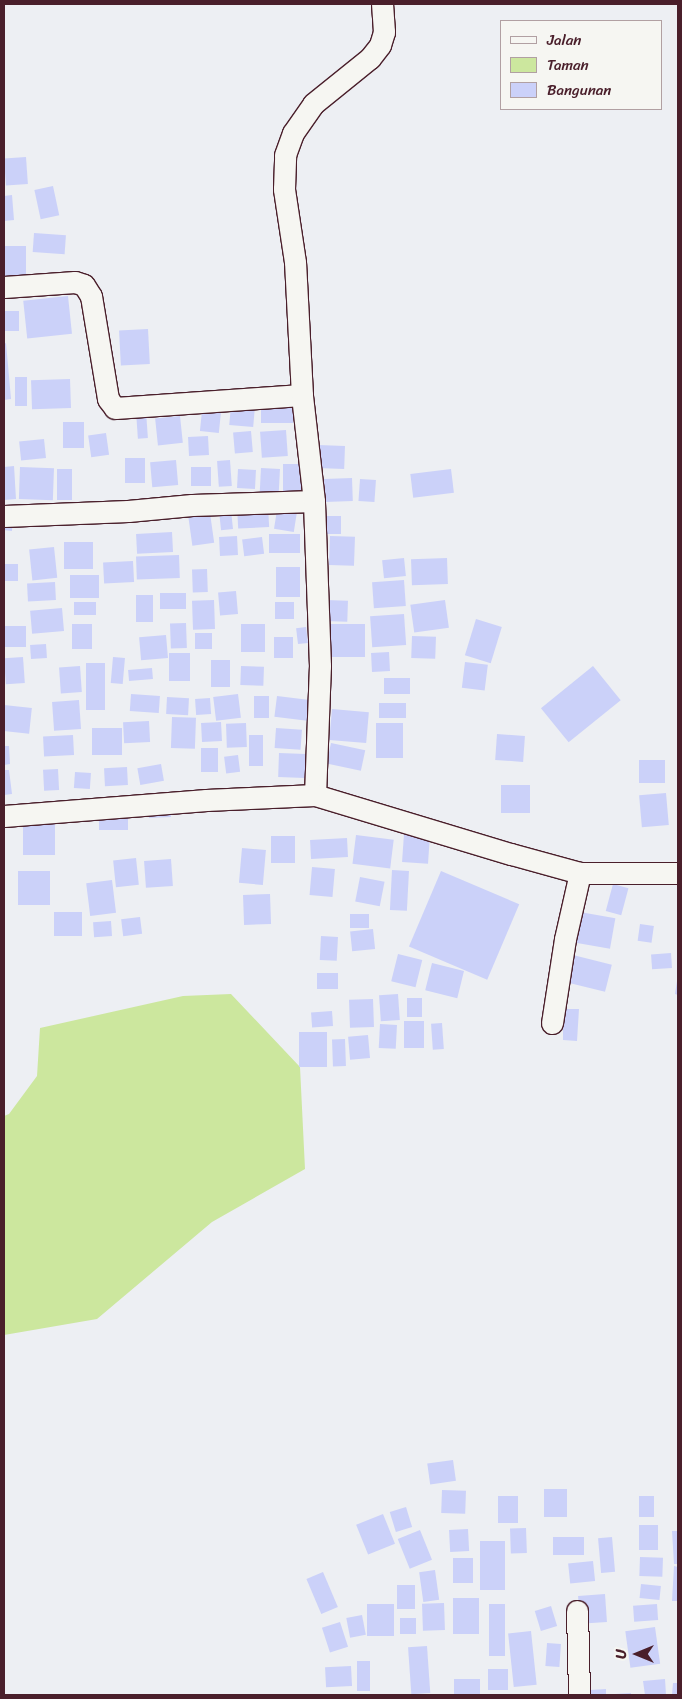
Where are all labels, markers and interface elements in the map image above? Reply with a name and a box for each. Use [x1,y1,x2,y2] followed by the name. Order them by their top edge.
[500,20,662,110] legend
[547,27,581,53] text: Jalan
[547,52,589,78] text: Taman
[547,77,611,103] text: Bangunan
[612,1629,662,1679] north arrow
[609,1649,634,1659] text: U

